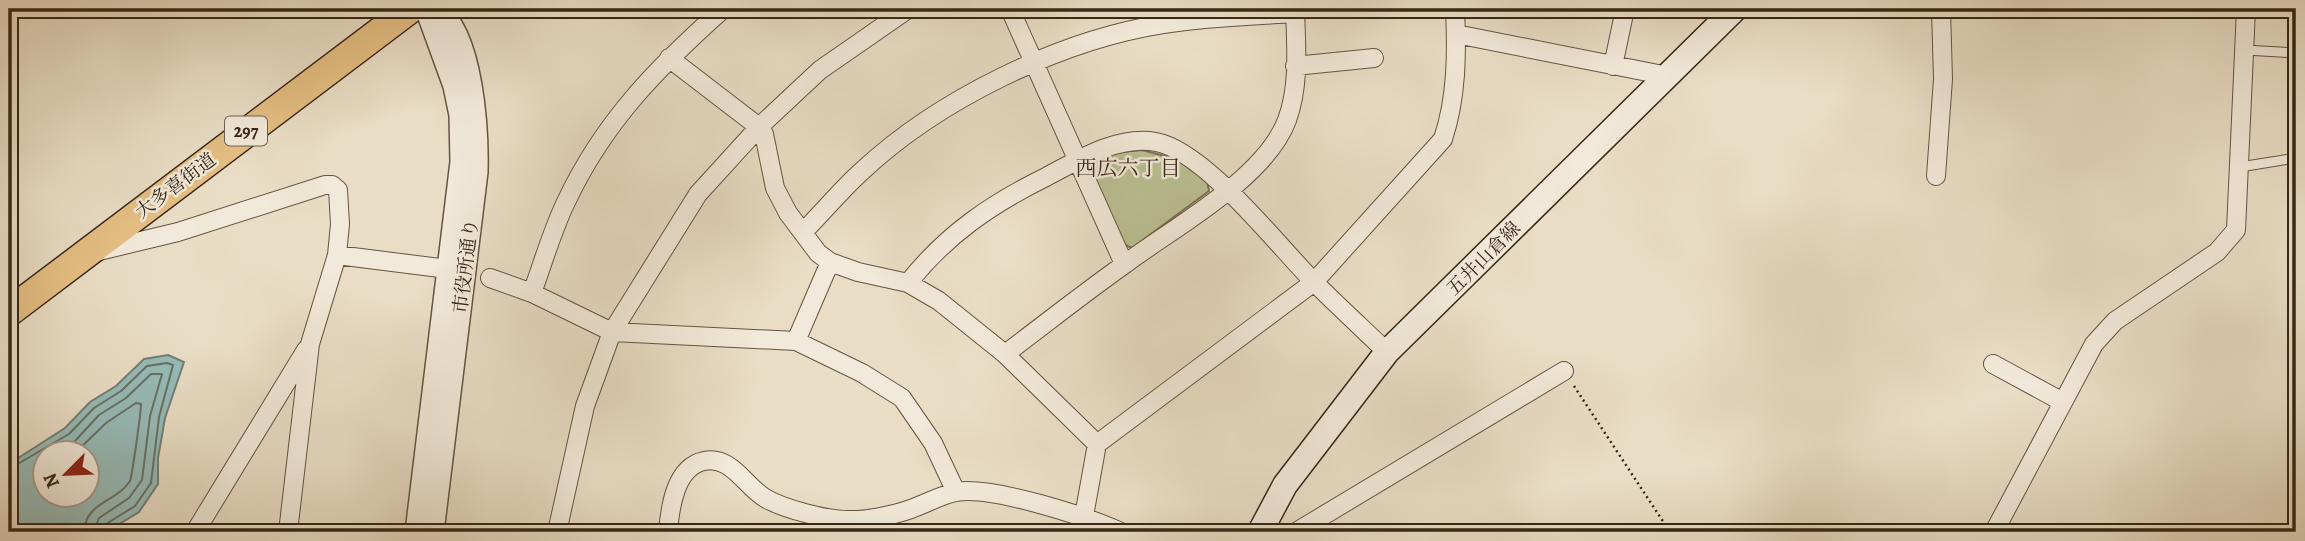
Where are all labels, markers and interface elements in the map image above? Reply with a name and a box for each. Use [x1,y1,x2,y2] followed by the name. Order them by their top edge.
[225,116,267,146] road number: 297
[130,147,221,225] street label: 大多喜街道
[1076,154,1181,182] district label: 西広六丁目
[1441,216,1526,301] street label: 五井山倉線
[447,217,485,315] street label: 市役所通り
[32,440,102,510] north arrow
[37,469,66,492] text: N

